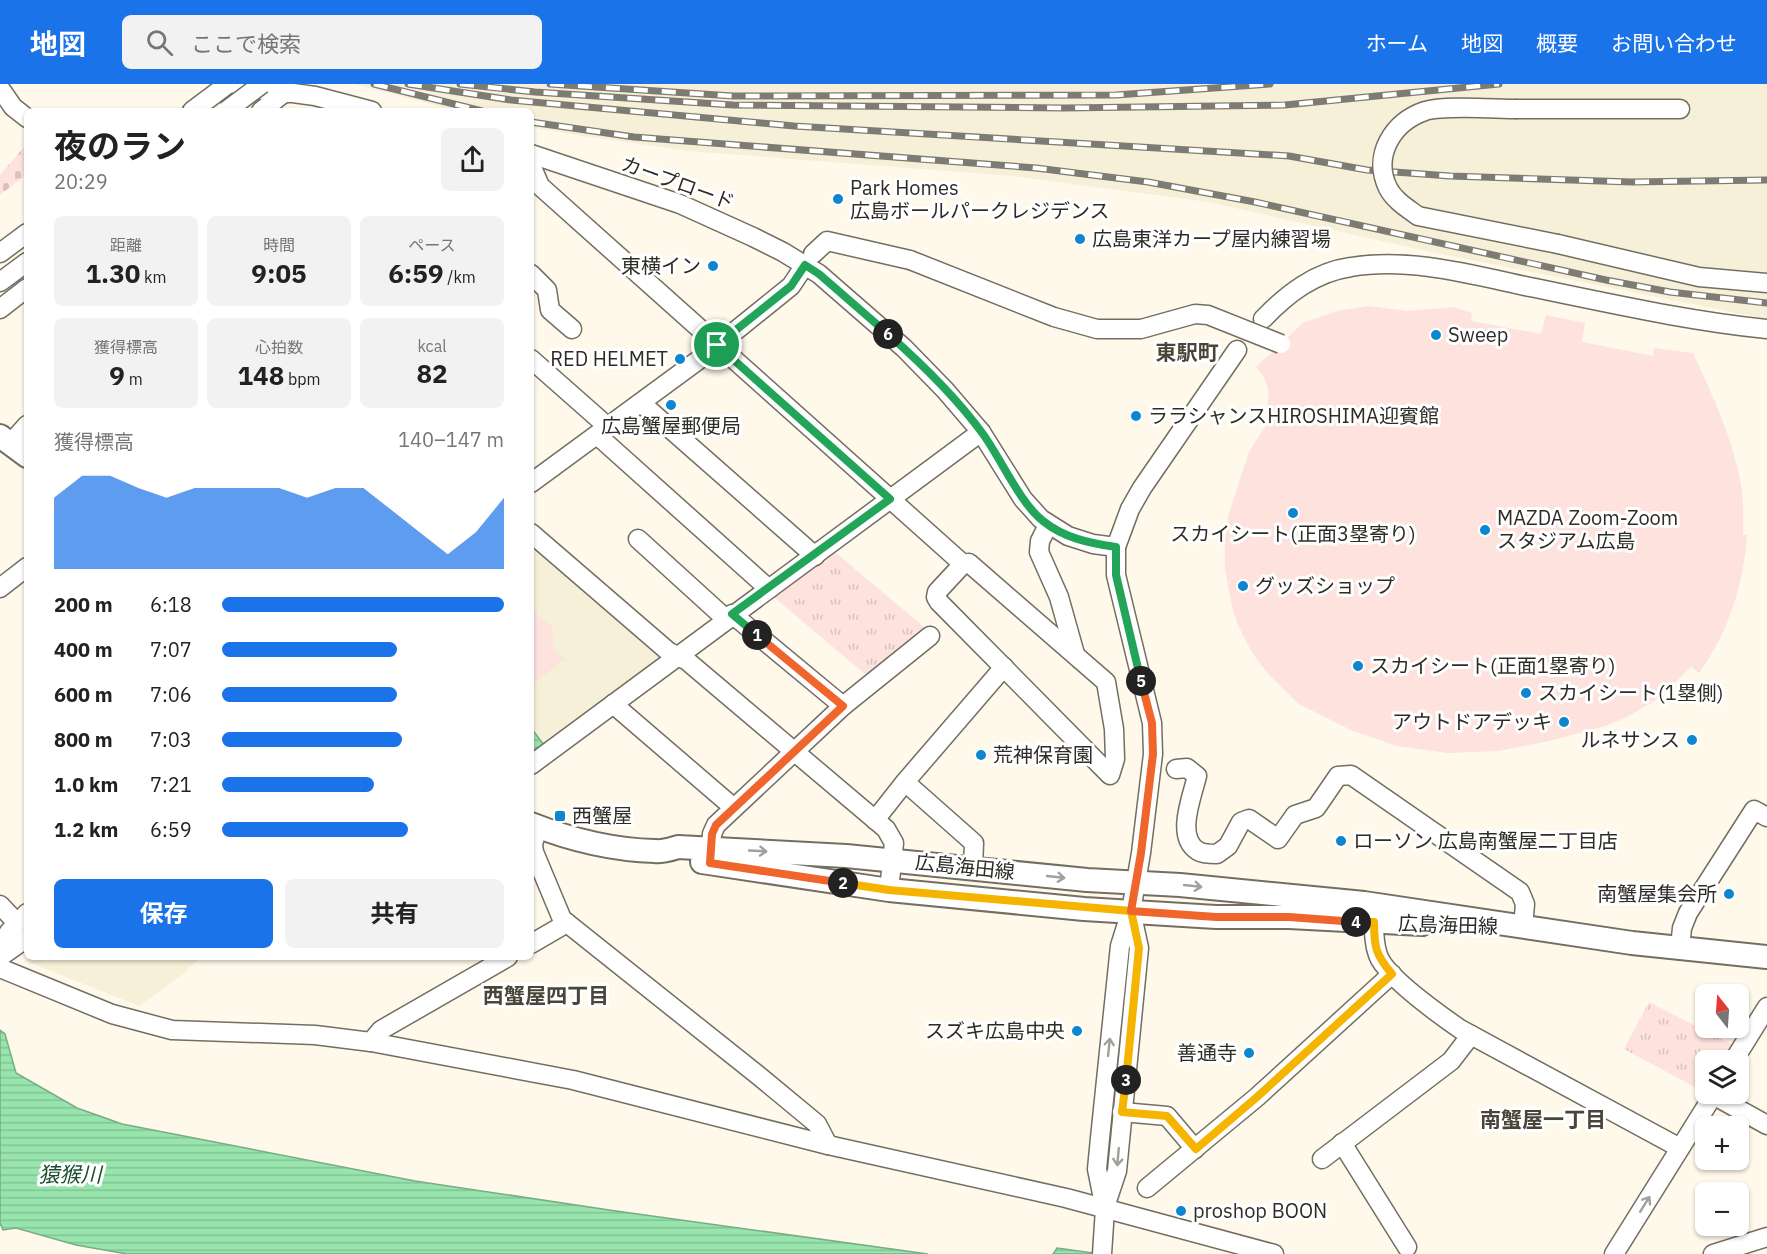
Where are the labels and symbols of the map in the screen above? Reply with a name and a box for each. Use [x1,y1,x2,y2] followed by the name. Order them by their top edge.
[618,150,739,216] street label: カープロード
[850,174,1110,224] place label: Park Homes 広島ボールパークレジデンス
[831,192,845,206] marker: Park Homes 広島ボールパークレジデンス
[1092,225,1331,252] place label: 広島東洋カープ屋内練習場
[1073,232,1087,246] marker: 広島東洋カープ屋内練習場
[621,252,701,279] place label: 東横イン
[706,259,720,273] marker: 東横イン
[691,319,742,370] pin
[873,319,903,349] pin: 6
[1448,321,1508,348] place label: Sweep
[1429,328,1443,342] marker: Sweep
[1156,338,1219,366] district label: 東駅町
[550,345,668,372] place label: RED HELMET
[673,352,687,366] marker: RED HELMET
[664,398,678,412] marker: 広島蟹屋郵便局
[1148,402,1439,429] place label: ララシャンスHIROSHIMA迎賓館
[1129,409,1143,423] marker: ララシャンスHIROSHIMA迎賓館
[601,412,741,439] place label: 広島蟹屋郵便局
[1497,504,1678,554] place label: MAZDA Zoom-Zoom スタジアム広島
[1286,506,1300,520] marker: スカイシート(正面3塁寄り)
[1170,520,1416,547] place label: スカイシート(正面3塁寄り)
[1478,523,1492,537] marker: MAZDA Zoom-Zoom スタジアム広島
[1255,572,1395,599] place label: グッズショップ
[1236,579,1250,593] marker: グッズショップ
[742,620,772,650] pin: 1
[1370,652,1615,679] place label: スカイシート(正面1塁寄り)
[1351,659,1365,673] marker: スカイシート(正面1塁寄り)
[1126,666,1156,696] pin: 5
[1538,679,1723,706] place label: スカイシート(1塁側)
[1519,686,1533,700] marker: スカイシート(1塁側)
[1392,708,1552,735] place label: アウトドアデッキ
[1557,715,1571,729] marker: アウトドアデッキ
[1580,726,1680,753] place label: ルネサンス
[1685,733,1699,747] marker: ルネサンス
[993,741,1093,768] place label: 荒神保育園
[974,748,988,762] marker: 荒神保育園
[572,802,632,829] place label: 西蟹屋
[553,809,567,823] marker: 西蟹屋
[1353,827,1618,854] place label: ローソン 広島南蟹屋二丁目店
[1334,834,1348,848] marker: ローソン 広島南蟹屋二丁目店
[747,846,767,857] one-way arrow
[914,848,1016,885] street label: 広島海田線
[828,868,858,898] pin: 2
[1046,871,1066,882] one-way arrow
[1597,880,1717,907] place label: 南蟹屋集会所
[1183,881,1203,892] one-way arrow
[1722,887,1736,901] marker: 南蟹屋集会所
[1341,907,1371,937] pin: 4
[1398,909,1498,940] street label: 広島海田線
[483,981,609,1009] district label: 西蟹屋四丁目
[1695,984,1749,1038] north arrow
[925,1017,1065,1044] place label: スズキ広島中央
[1070,1024,1084,1038] marker: スズキ広島中央
[1104,1037,1115,1057] one-way arrow
[1177,1039,1237,1066] place label: 善通寺
[1242,1046,1256,1060] marker: 善通寺
[1111,1065,1141,1095] pin: 3
[1480,1105,1606,1133] district label: 南蟹屋一丁目
[1112,1147,1123,1167] one-way arrow
[39,1160,103,1188] water label: 猿猴川
[1640,1196,1652,1213] one-way arrow
[1193,1197,1327,1224] place label: proshop BOON
[1174,1204,1188,1218] marker: proshop BOON

